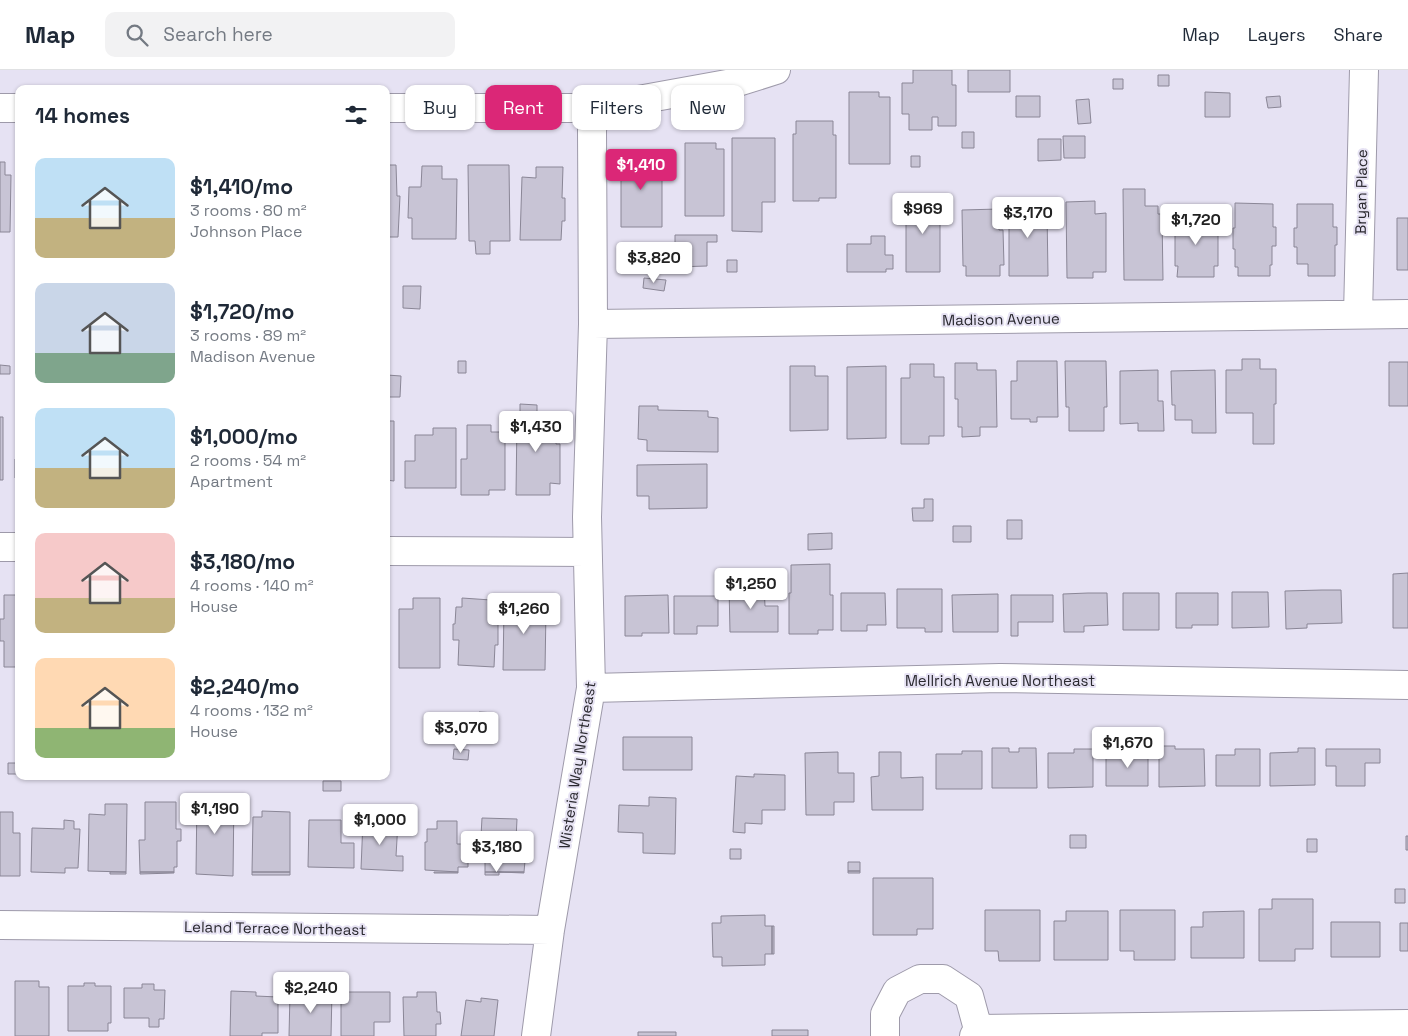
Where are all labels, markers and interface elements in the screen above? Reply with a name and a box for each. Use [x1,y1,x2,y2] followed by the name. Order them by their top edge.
[105,12,455,57] search box
[25,19,75,50] text: Map
[123,21,151,49] icon: search
[163,22,273,47] text: Search here
[1182,23,1220,46] text: Map
[1248,23,1305,46] text: Layers
[1333,23,1383,46] text: Share
[405,85,475,130] chip: Buy
[485,85,562,130] chip: Rent
[572,85,661,130] chip: Filters
[671,85,744,130] chip: New
[342,101,370,129] icon: filters
[35,102,130,129] text: 14 homes
[600,148,682,191] pin: $1,410
[1351,149,1371,235] street label: Bryan Place
[617,154,665,175] text: $1,410
[190,173,293,200] text: $1,410/mo
[75,178,135,238] icon: home
[893,192,953,235] pin: $969
[987,196,1069,239] pin: $3,170
[903,198,943,219] text: $969
[190,200,307,221] text: 3 rooms · 80 m²
[1003,202,1053,223] text: $3,170
[1155,204,1237,246] pin: $1,720
[1171,209,1221,230] text: $1,720
[190,221,302,242] text: Johnson Place
[613,242,695,284] pin: $3,820
[627,247,681,268] text: $3,820
[190,298,294,325] text: $1,720/mo
[75,303,135,363] icon: home
[942,308,1060,330] street label: Madison Avenue
[190,325,306,346] text: 3 rooms · 89 m²
[190,346,316,367] text: Madison Avenue
[495,410,577,453] pin: $1,430
[510,416,562,437] text: $1,430
[190,423,298,450] text: $1,000/mo
[75,428,135,488] icon: home
[190,450,306,471] text: 2 rooms · 54 m²
[190,471,273,492] text: Apartment
[190,548,295,575] text: $3,180/mo
[75,553,135,613] icon: home
[710,568,792,610] pin: $1,250
[725,573,777,594] text: $1,250
[190,575,314,596] text: 4 rooms · 140 m²
[483,592,565,635] pin: $1,260
[190,596,238,617] text: House
[498,598,550,619] text: $1,260
[905,671,1095,690] street label: Mellrich Avenue Northeast
[190,673,299,700] text: $2,240/mo
[75,678,135,738] icon: home
[554,680,600,850] street label: Wisteria Way Northeast
[190,700,313,721] text: 4 rooms · 132 m²
[420,712,502,754] pin: $3,070
[434,717,488,738] text: $3,070
[190,721,238,742] text: House
[1087,726,1169,769] pin: $1,670
[1103,732,1153,753] text: $1,670
[174,792,256,835] pin: $1,190
[191,798,239,819] text: $1,190
[339,804,421,846] pin: $1,000
[354,809,406,830] text: $1,000
[456,830,538,873] pin: $3,180
[472,836,522,857] text: $3,180
[184,917,366,939] street label: Leland Terrace Northeast
[270,972,352,1014] pin: $2,240
[284,977,338,998] text: $2,240

